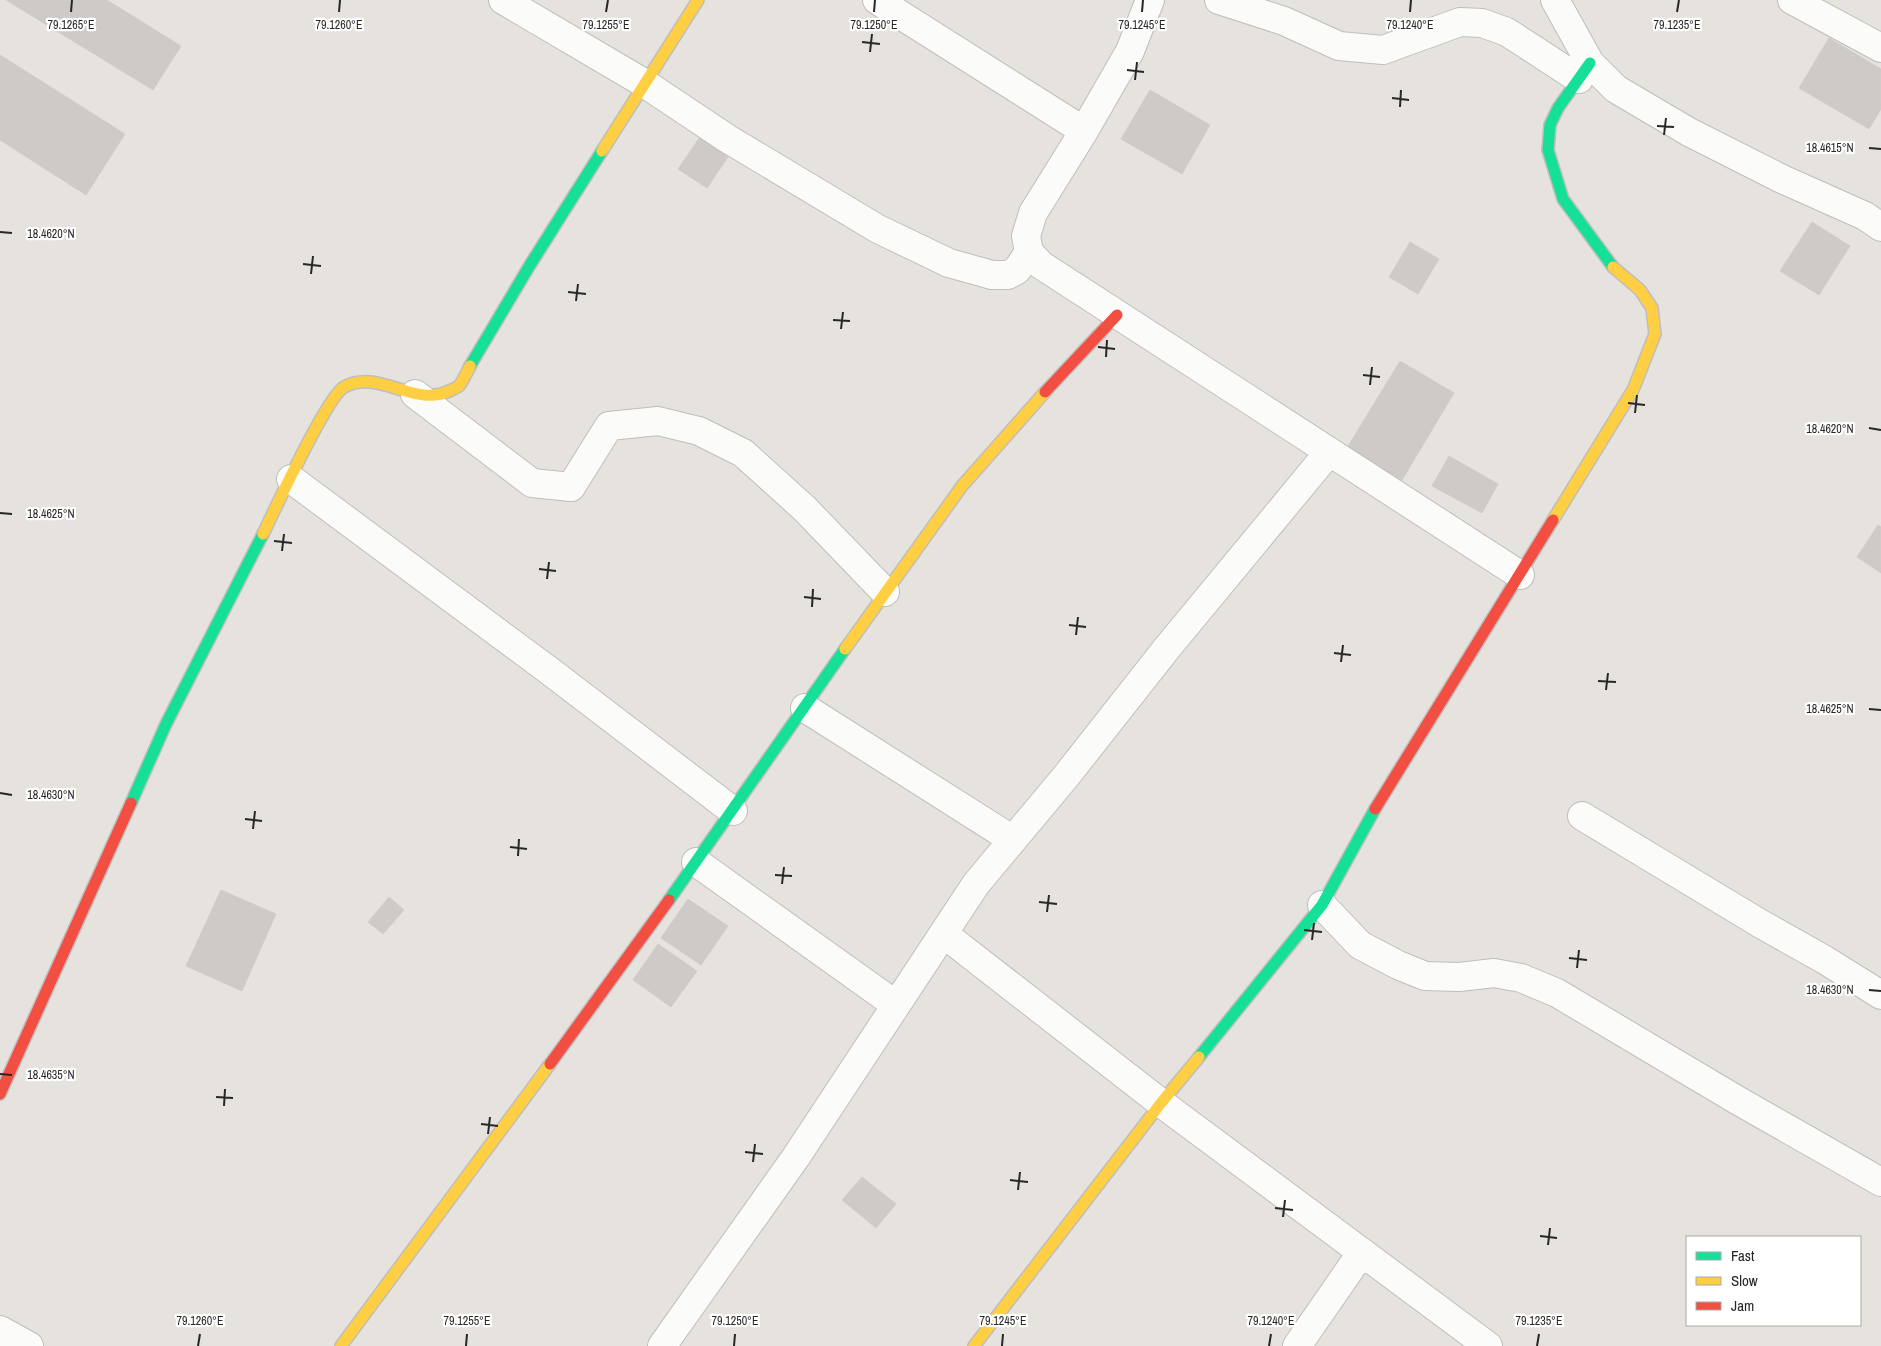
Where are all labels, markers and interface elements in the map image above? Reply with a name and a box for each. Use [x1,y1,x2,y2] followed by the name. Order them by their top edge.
[48,17,94,33] text: 79.1265°E
[316,17,362,33] text: 79.1260°E
[583,17,629,33] text: 79.1255°E
[851,17,897,33] text: 79.1250°E
[1119,17,1165,33] text: 79.1245°E
[1387,17,1433,33] text: 79.1240°E
[1654,17,1700,33] text: 79.1235°E
[1806,140,1854,156] text: 18.4615°N
[27,226,75,242] text: 18.4620°N
[1806,421,1854,437] text: 18.4620°N
[27,506,75,522] text: 18.4625°N
[1806,701,1854,717] text: 18.4625°N
[27,787,75,803] text: 18.4630°N
[1806,982,1854,998] text: 18.4630°N
[27,1067,75,1083] text: 18.4635°N
[1686,1236,1861,1326] legend
[1731,1245,1755,1266] text: Fast
[1731,1270,1758,1291] text: Slow
[1731,1295,1754,1316] text: Jam
[177,1313,223,1329] text: 79.1260°E
[444,1313,490,1329] text: 79.1255°E
[712,1313,758,1329] text: 79.1250°E
[980,1313,1026,1329] text: 79.1245°E
[1248,1313,1294,1329] text: 79.1240°E
[1516,1313,1562,1329] text: 79.1235°E

